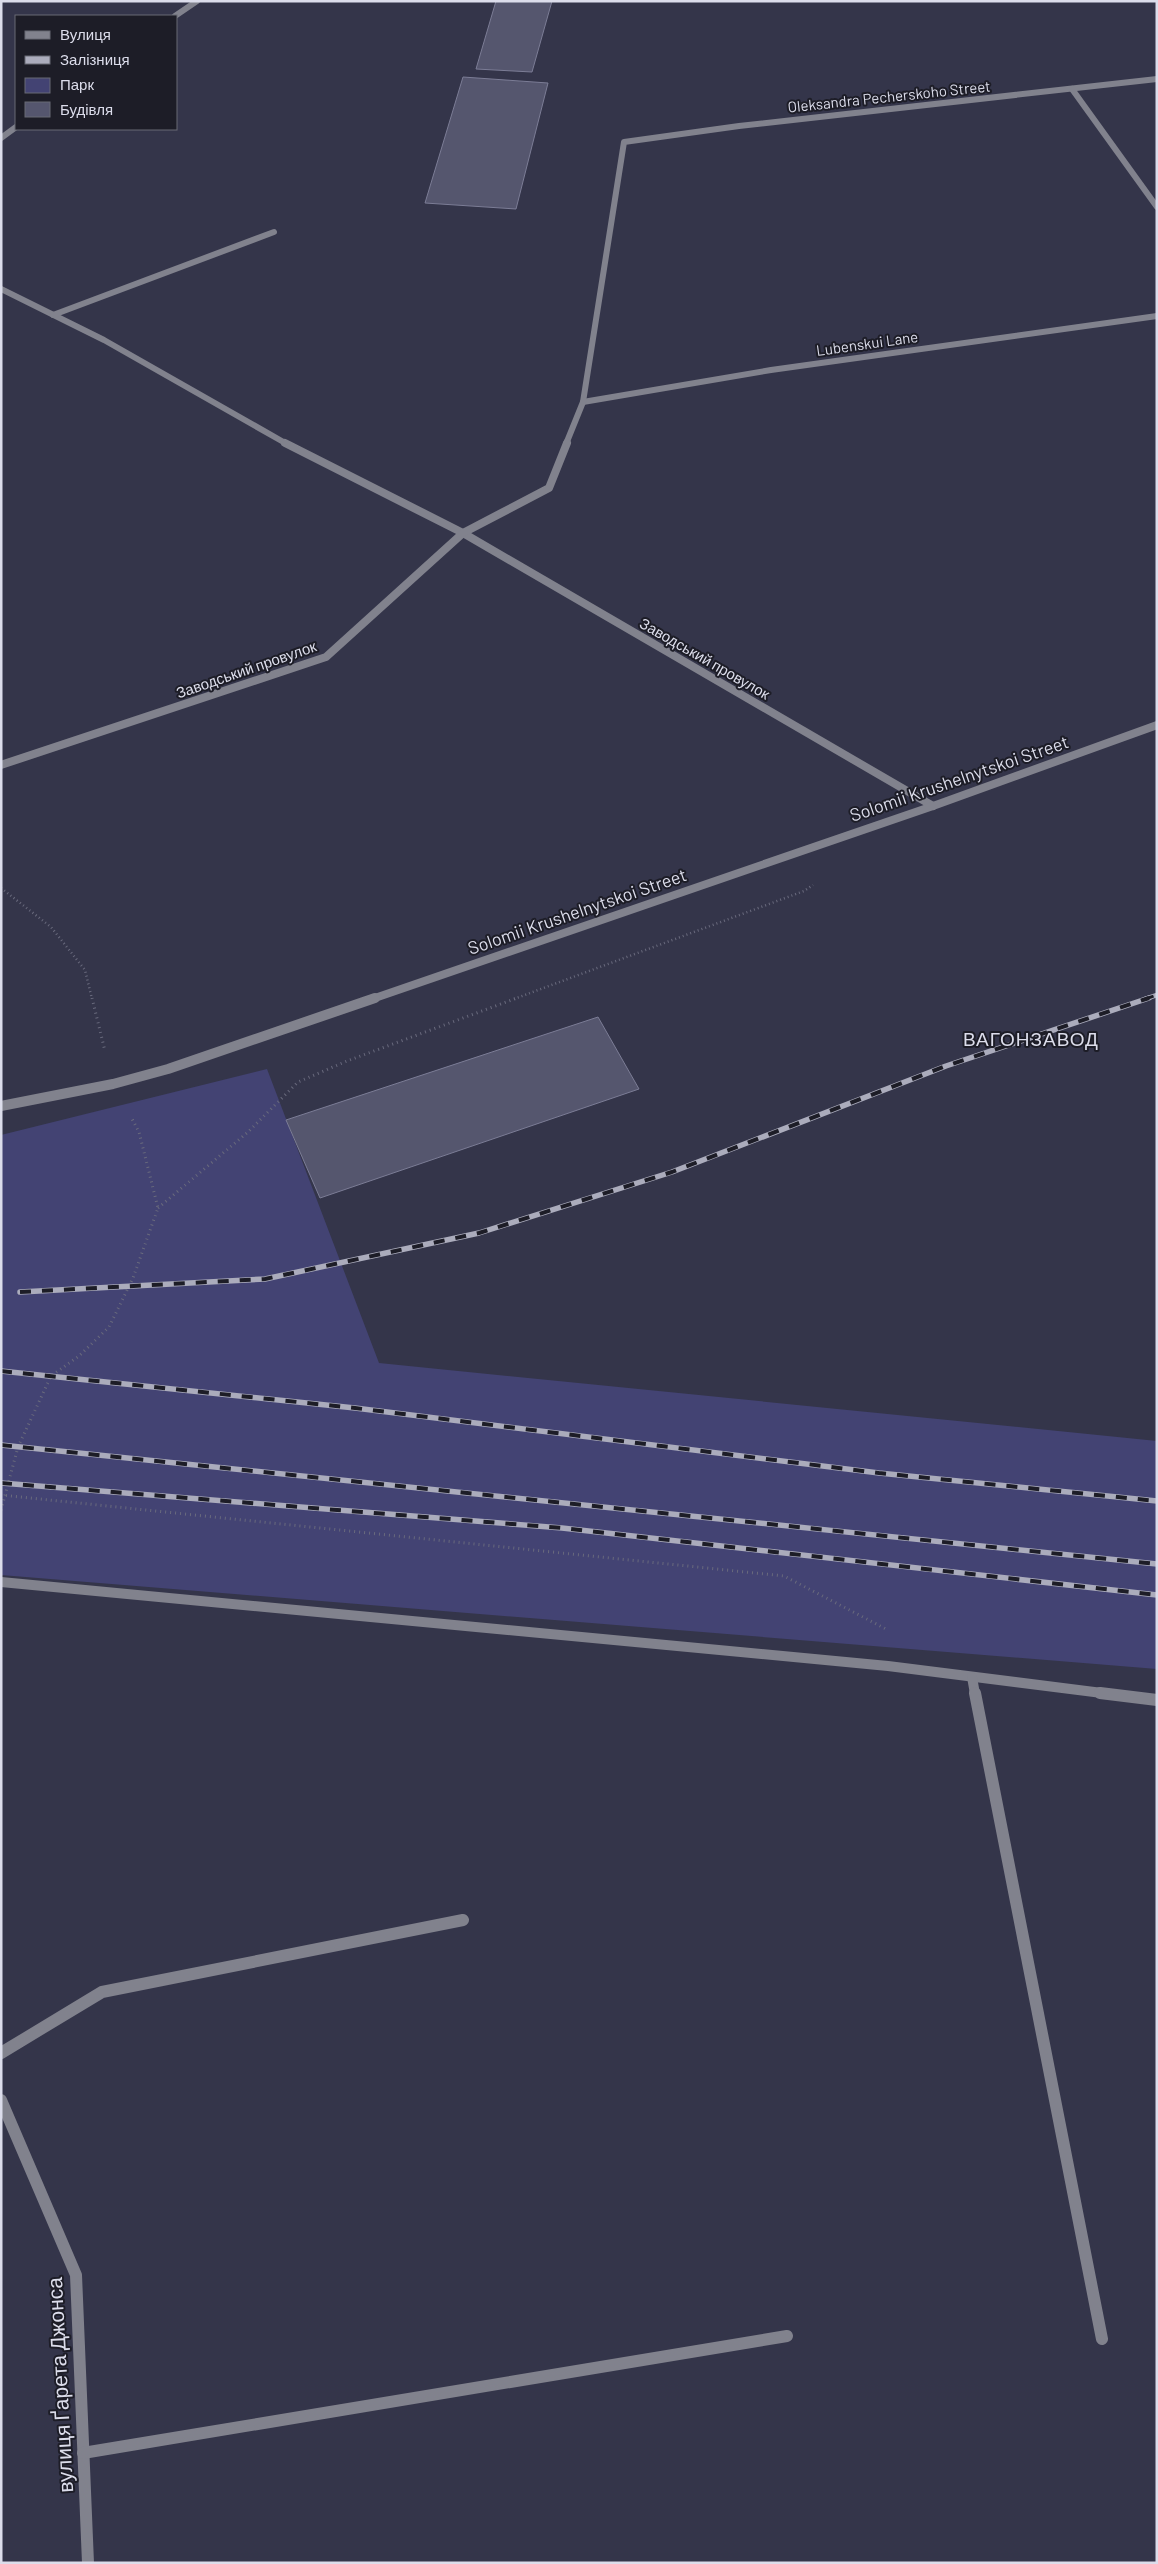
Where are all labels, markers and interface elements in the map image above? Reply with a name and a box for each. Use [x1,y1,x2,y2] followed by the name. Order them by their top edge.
[15,15,178,130] legend
[60,25,111,43] text: Вулиця
[60,50,130,68] text: Залізниця
[60,75,94,93] text: Парк
[787,76,991,116] street label: Oleksandra Pecherskoho Street
[60,100,113,118] text: Будівля
[815,327,919,359] street label: Lubenskui Lane
[637,613,774,703] street label: Заводський провулок
[174,636,319,701] street label: Заводський провулок
[847,730,1071,826] street label: Solomii Krushelnytskoi Street
[465,863,689,959] street label: Solomii Krushelnytskoi Street
[963,1027,1099,1050] district label: ВАГОНЗАВОД
[41,2276,77,2493] street label: вулиця Ґарета Джонса

